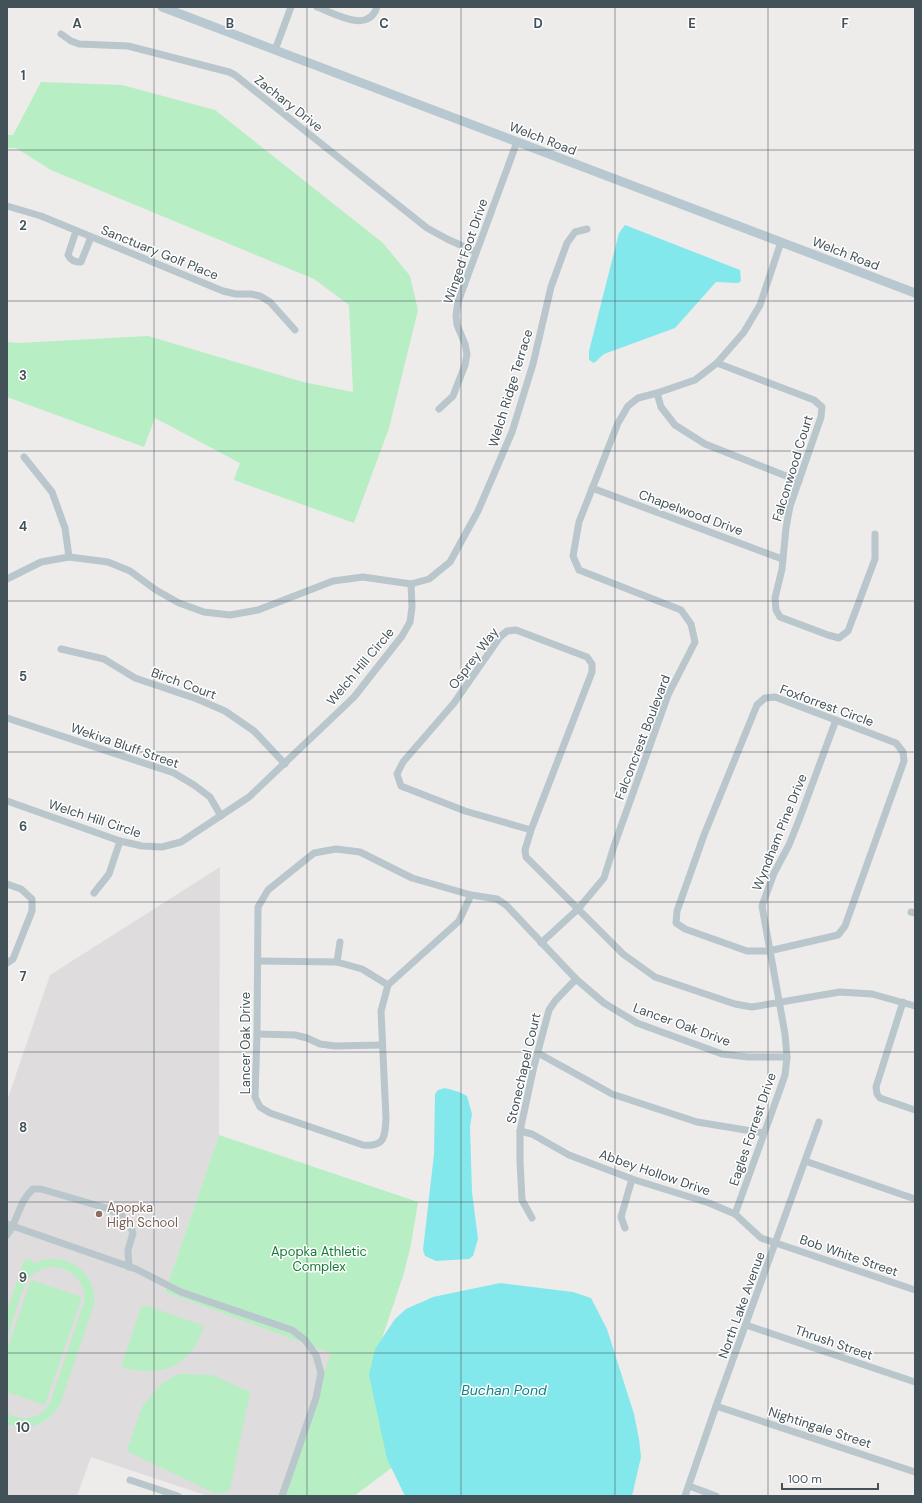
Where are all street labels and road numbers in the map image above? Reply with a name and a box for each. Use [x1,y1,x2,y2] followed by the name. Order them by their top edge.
[251,71,326,135] street label: Zachary Drive
[507,118,579,159] street label: Welch Road
[439,196,491,306] street label: Winged Foot Drive
[99,221,221,284] street label: Sanctuary Golf Place
[810,233,882,274] street label: Welch Road
[484,327,537,449] street label: Welch Ridge Terrace
[768,413,817,523] street label: Falconwood Court
[636,486,745,539] street label: Chapelwood Drive
[323,624,398,709] street label: Welch Hill Circle
[445,624,502,693] street label: Osprey Way
[149,664,219,703] street label: Birch Court
[611,672,674,802] street label: Falconcrest Boulevard
[778,681,876,730] street label: Foxforrest Circle
[68,719,181,772] street label: Wekiva Bluff Street
[748,771,811,893] street label: Wyndham Pine Drive
[46,795,143,841] street label: Welch Hill Circle
[237,992,254,1094] street label: Lancer Oak Drive
[631,999,733,1050] street label: Lancer Oak Drive
[502,1011,545,1125] street label: Stonechapel Court
[725,1070,780,1188] street label: Eagles Forrest Drive
[597,1145,713,1200] street label: Abbey Hollow Drive
[797,1231,900,1280] street label: Bob White Street
[714,1249,769,1361] street label: North Lake Avenue
[793,1321,875,1364] street label: Thrush Street
[766,1403,874,1452] street label: Nightingale Street

